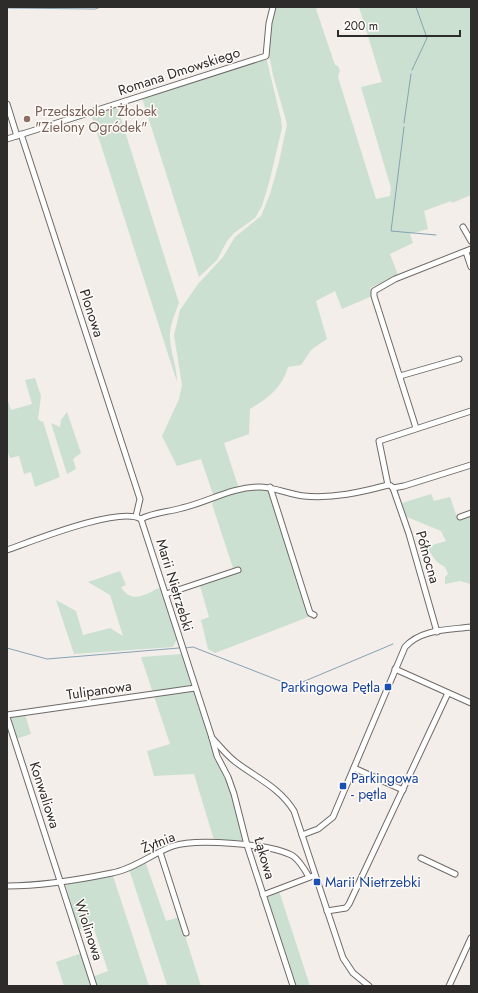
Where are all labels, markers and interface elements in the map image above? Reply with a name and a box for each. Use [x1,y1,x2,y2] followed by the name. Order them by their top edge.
[338,12,460,38] scale bar
[344,17,378,35] text: 200 m
[115,42,243,100] street label: Romana Dmowskiego
[35,101,158,137] place label: Przedszkole i Żłobek "Zielony Ogródek"
[22,114,32,124] marker: Przedszkole i Żłobek "Zielony Ogródek"
[75,286,109,340] street label: Plonowa
[411,528,445,586] street label: Północna
[151,536,199,634] street label: Marii Nietrzebki
[65,676,133,704] street label: Tulipanowa
[280,677,380,697] place label: Parkingowa Pętla
[383,682,393,692] marker: Parkingowa Pętla
[25,759,65,831] street label: Konwaliowa
[351,768,419,804] place label: Parkingowa - pętla
[338,781,348,791] marker: Parkingowa - pętla
[138,826,178,858] street label: Żytnia
[249,834,281,881] street label: Łąkowa
[325,872,421,892] place label: Marii Nietrzebki
[312,877,322,887] marker: Marii Nietrzebki
[70,897,108,963] street label: Wiolinowa

